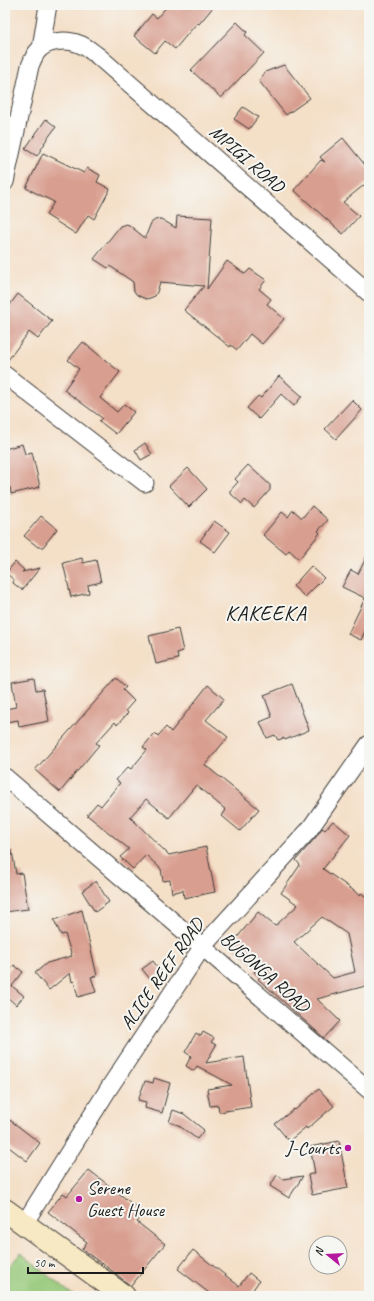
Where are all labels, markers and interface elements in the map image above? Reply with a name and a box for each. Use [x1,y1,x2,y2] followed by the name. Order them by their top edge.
[205,120,291,199] street label: MPIGI ROAD
[225,600,307,626] district label: KAKEEKA
[115,912,210,1034] street label: ALICE REEF ROAD
[215,927,316,1019] street label: BUGONGA ROAD
[285,1136,342,1160] place label: J-Courts
[343,1143,353,1153] marker: J-Courts
[87,1176,166,1222] place label: Serene Guest House
[74,1194,84,1204] marker: Serene Guest House
[308,1235,348,1275] north arrow
[311,1244,327,1257] text: N
[28,1249,143,1275] scale bar
[34,1255,56,1271] text: 50 m

